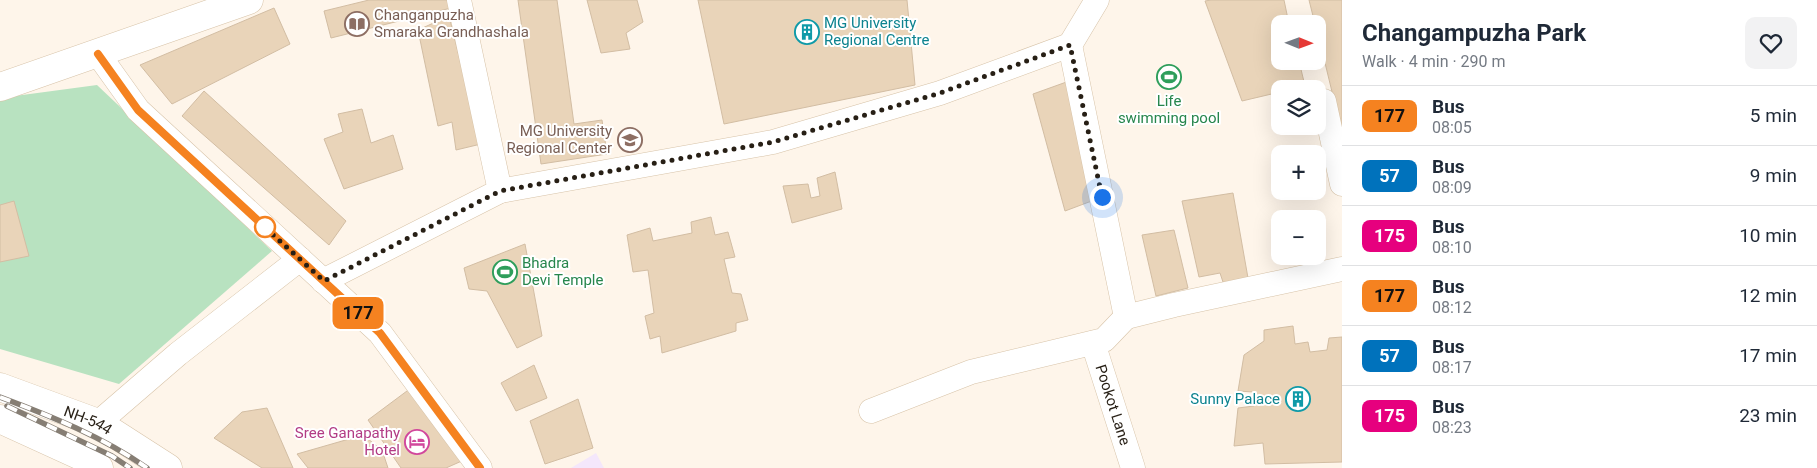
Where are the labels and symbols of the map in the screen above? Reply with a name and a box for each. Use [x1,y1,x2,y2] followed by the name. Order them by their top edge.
[374,6,529,41] place label: Changanpuzha Smaraka Grandhashala
[344,11,370,37] library icon: Changanpuzha Smaraka Grandhashala
[824,14,929,49] place label: MG University Regional Centre
[1271,15,1326,70] north arrow
[794,19,820,45] building icon: MG University Regional Centre
[1156,64,1182,90] sports icon: Life swimming pool
[1118,92,1220,127] place label: Life swimming pool
[506,122,612,157] place label: MG University Regional Center
[617,127,643,153] school or university icon: MG University Regional Center
[1090,185,1115,210] your location
[254,216,276,238] unlabelled marker
[522,254,603,289] place label: Bhadra Devi Temple
[492,259,518,285] sports icon: Bhadra Devi Temple
[329,297,387,329] line badge: 177
[1091,362,1134,448] street label: Pookot Lane
[1285,386,1311,412] building icon: Sunny Palace
[1190,390,1280,408] place label: Sunny Palace
[61,402,116,439] street label: NH-544
[295,424,400,459] place label: Sree Ganapathy Hotel
[404,429,430,455] hotel icon: Sree Ganapathy Hotel

